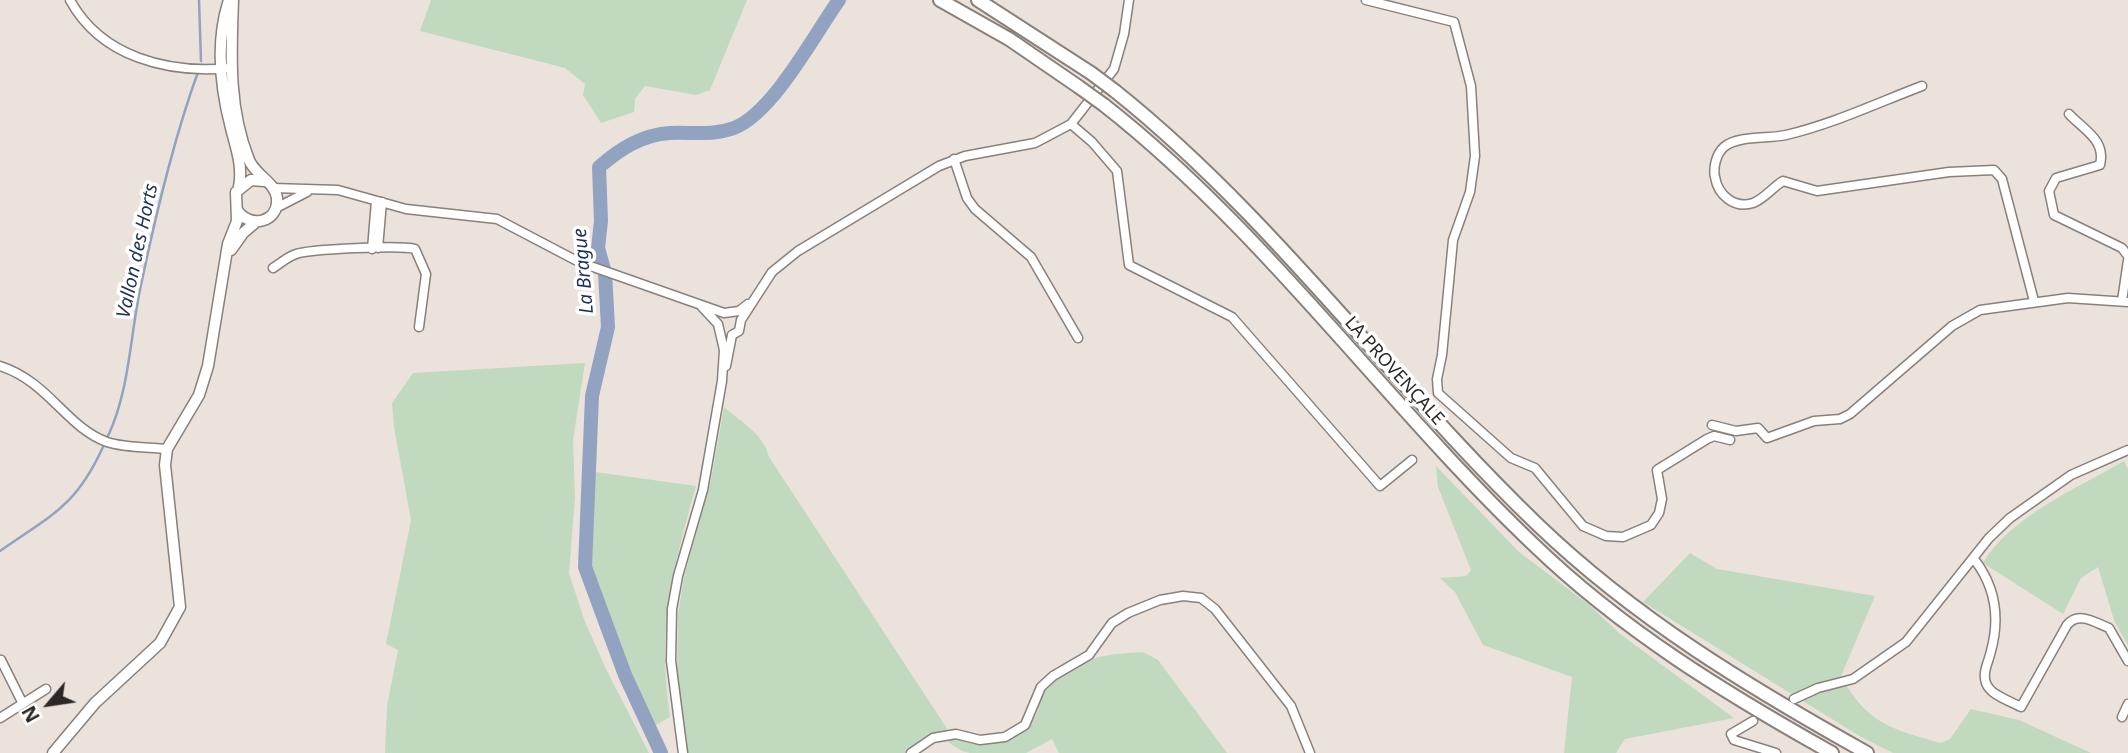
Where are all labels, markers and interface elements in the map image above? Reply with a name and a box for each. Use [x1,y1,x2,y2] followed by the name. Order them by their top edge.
[113,182,163,320] water label: Vallon des Horts
[569,227,599,315] water label: La Brague
[1340,312,1448,430] street label: LA PROVENÇALE
[14,669,84,739] north arrow
[16,701,46,727] text: N

